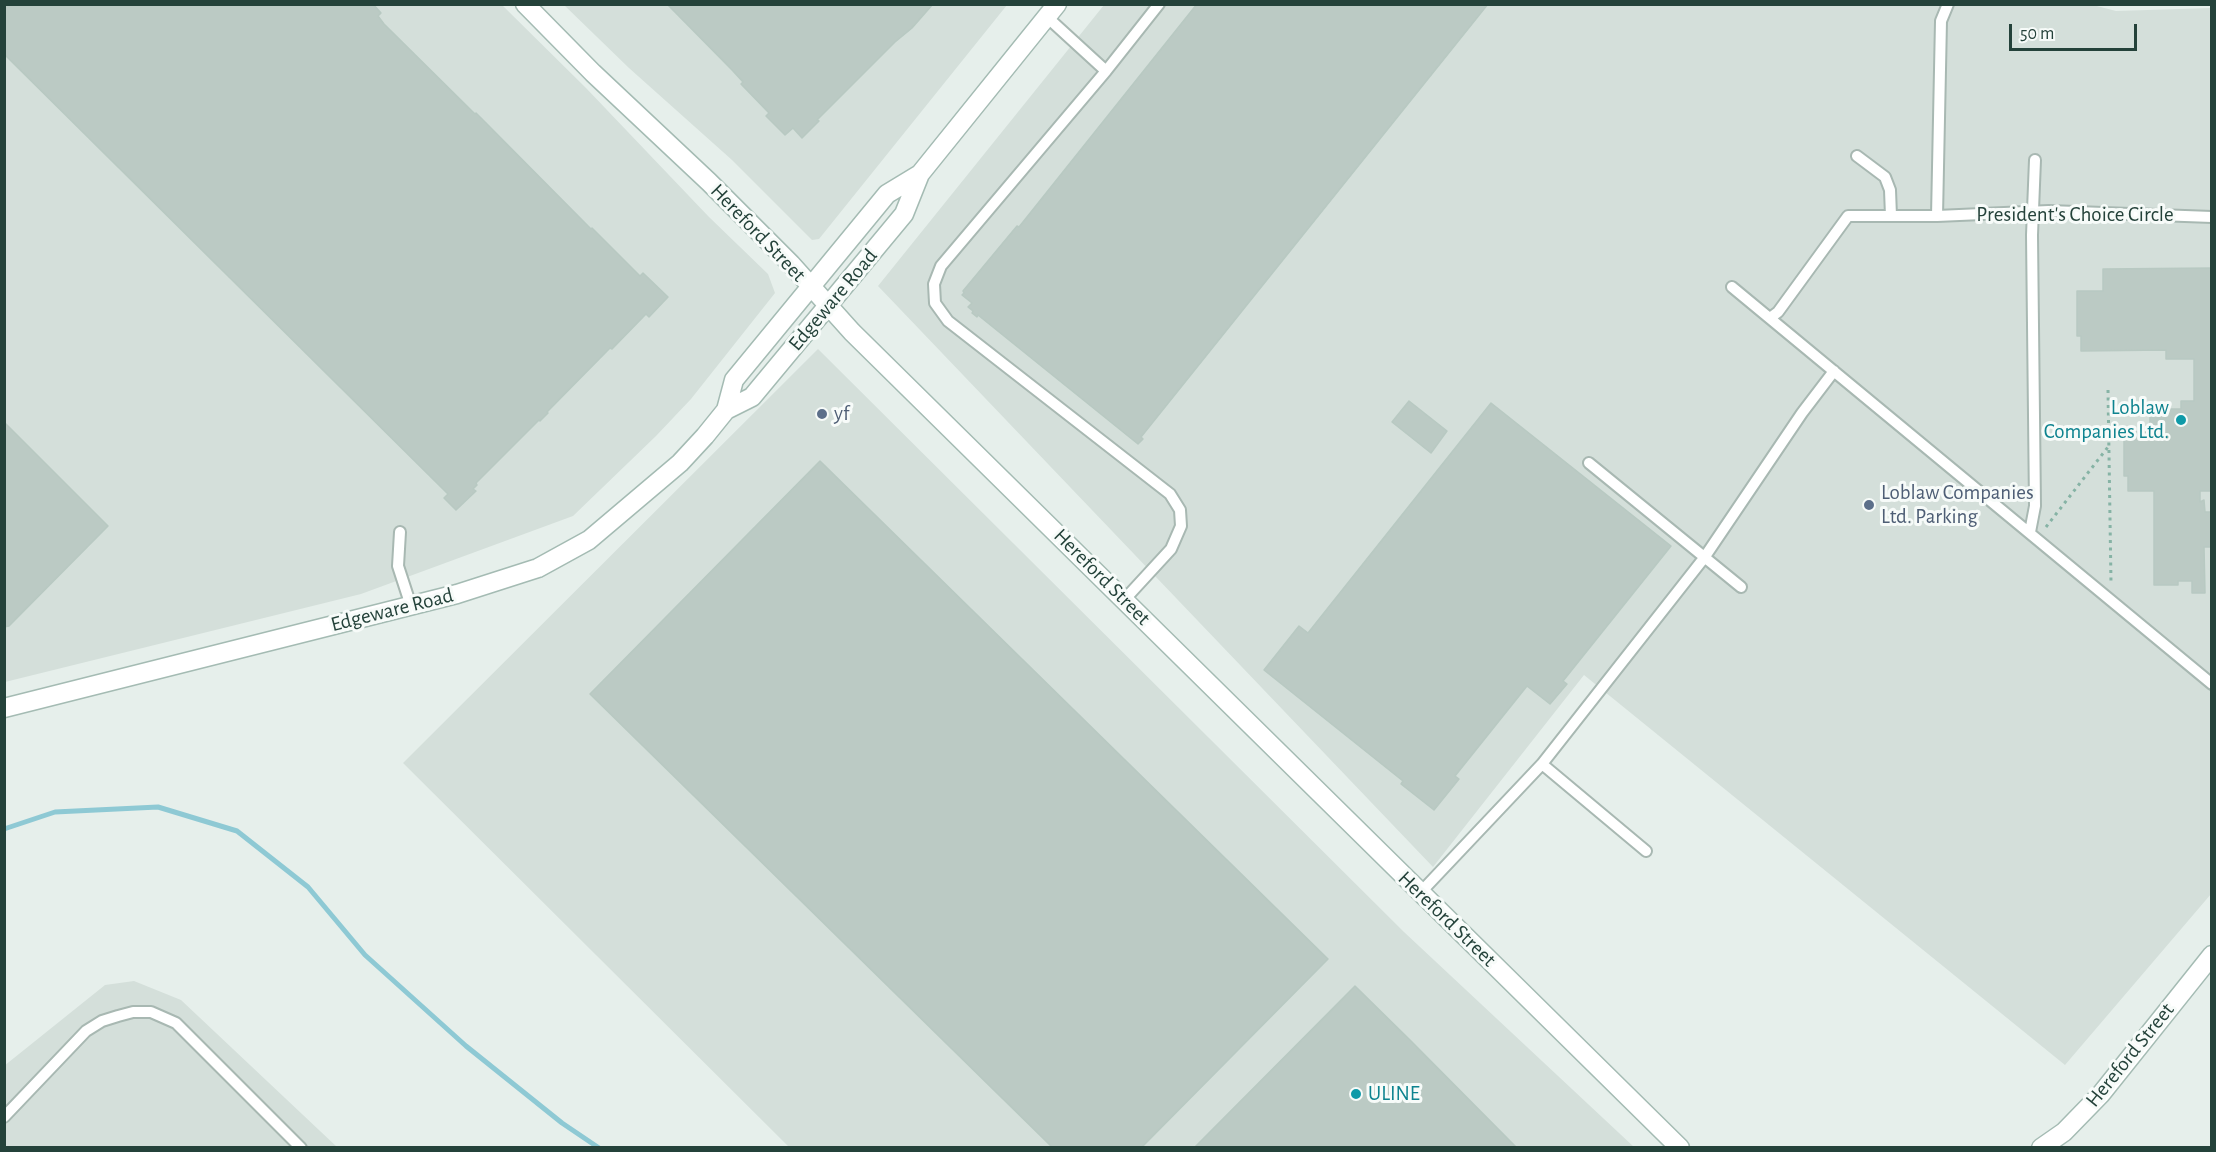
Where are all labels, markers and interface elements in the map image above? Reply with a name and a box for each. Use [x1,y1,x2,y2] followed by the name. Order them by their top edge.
[2012,12,2140,50] scale bar
[2020,25,2054,43] text: 50 m
[705,179,811,287] street label: Hereford Street
[1976,202,2174,228] street label: President's Choice Circle
[783,244,883,356] street label: Edgeware Road
[2044,395,2169,445] place label: Loblaw Companies Ltd.
[834,401,849,427] place label: yf
[815,407,829,421] marker: yf
[2174,413,2188,427] marker: Loblaw Companies Ltd.
[1881,480,2034,530] place label: Loblaw Companies Ltd. Parking
[1862,498,1876,512] marker: Loblaw Companies Ltd. Parking
[1048,523,1156,631] street label: Hereford Street
[328,583,456,637] street label: Edgeware Road
[1393,866,1501,972] street label: Hereford Street
[2080,998,2180,1112] street label: Hereford Street
[1368,1081,1420,1107] place label: ULINE
[1349,1087,1363,1101] marker: ULINE

